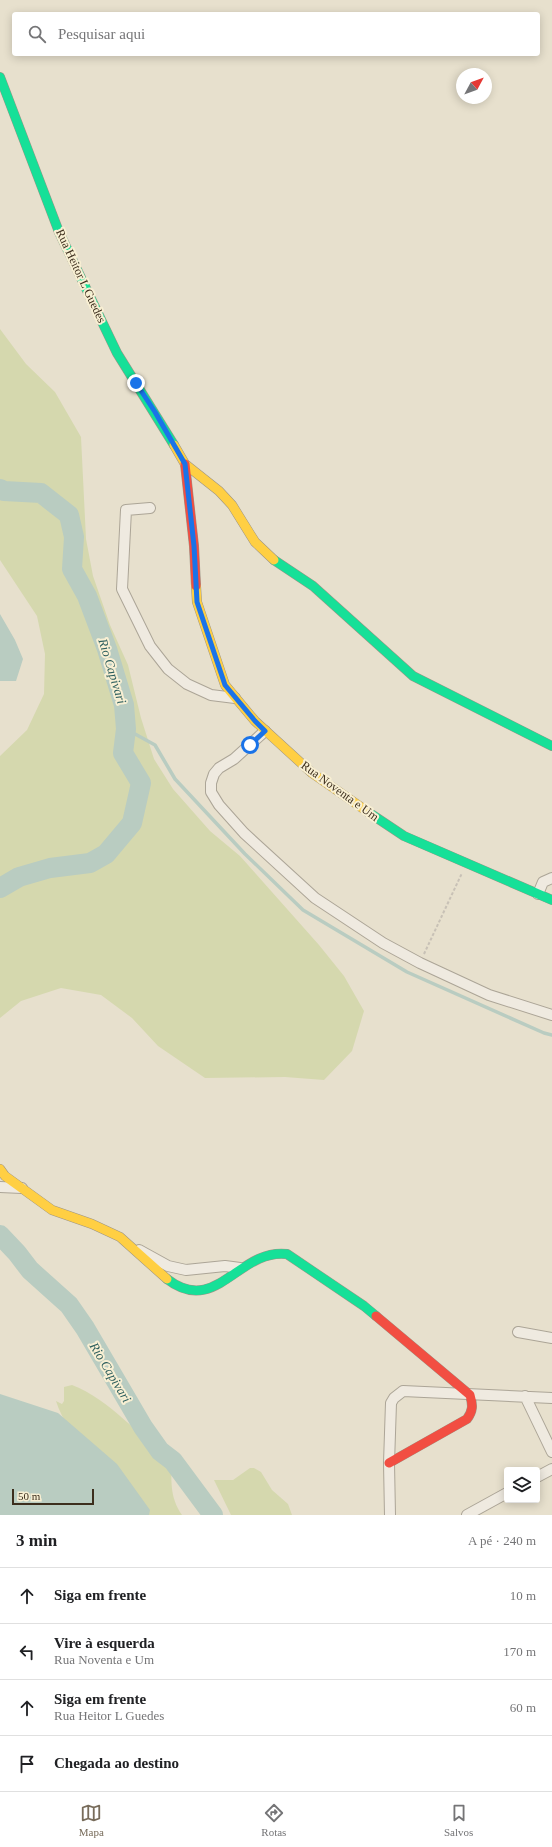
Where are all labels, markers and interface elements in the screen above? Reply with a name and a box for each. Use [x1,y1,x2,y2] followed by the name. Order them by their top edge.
[12,12,540,56] search box
[26,23,48,45] icon: search
[58,26,145,42] text: Pesquisar aqui
[456,68,492,104] north arrow
[53,227,109,325] street label: Rua Heitor L Guedes
[127,374,145,392] route end
[95,636,130,706] water label: Rio Capivari
[241,736,259,754] route start
[299,758,382,824] street label: Rua Noventa e Um
[86,1339,135,1405] water label: Rio Capivari
[504,1467,540,1503] map controls
[504,1467,540,1503] button: layers
[12,1487,94,1506] scale bar
[18,1490,40,1502] text: 50 m
[16,1531,57,1550] text: 3 min
[468,1533,536,1548] text: A pé · 240 m
[16,1585,38,1607] icon: ahead
[54,1587,146,1603] text: Siga em frente
[510,1588,536,1603] text: 10 m
[54,1635,155,1651] text: Vire à esquerda
[16,1641,38,1663] icon: left
[503,1644,536,1659] text: 170 m
[54,1652,154,1667] text: Rua Noventa e Um
[54,1691,146,1707] text: Siga em frente
[16,1697,38,1719] icon: ahead
[510,1700,536,1715] text: 60 m
[54,1708,164,1723] text: Rua Heitor L Guedes
[16,1753,38,1775] icon: arrive
[54,1755,179,1771] text: Chegada ao destino
[79,1802,104,1838] tab: Mapa
[261,1802,286,1838] tab: Rotas
[444,1802,473,1838] tab: Salvos

